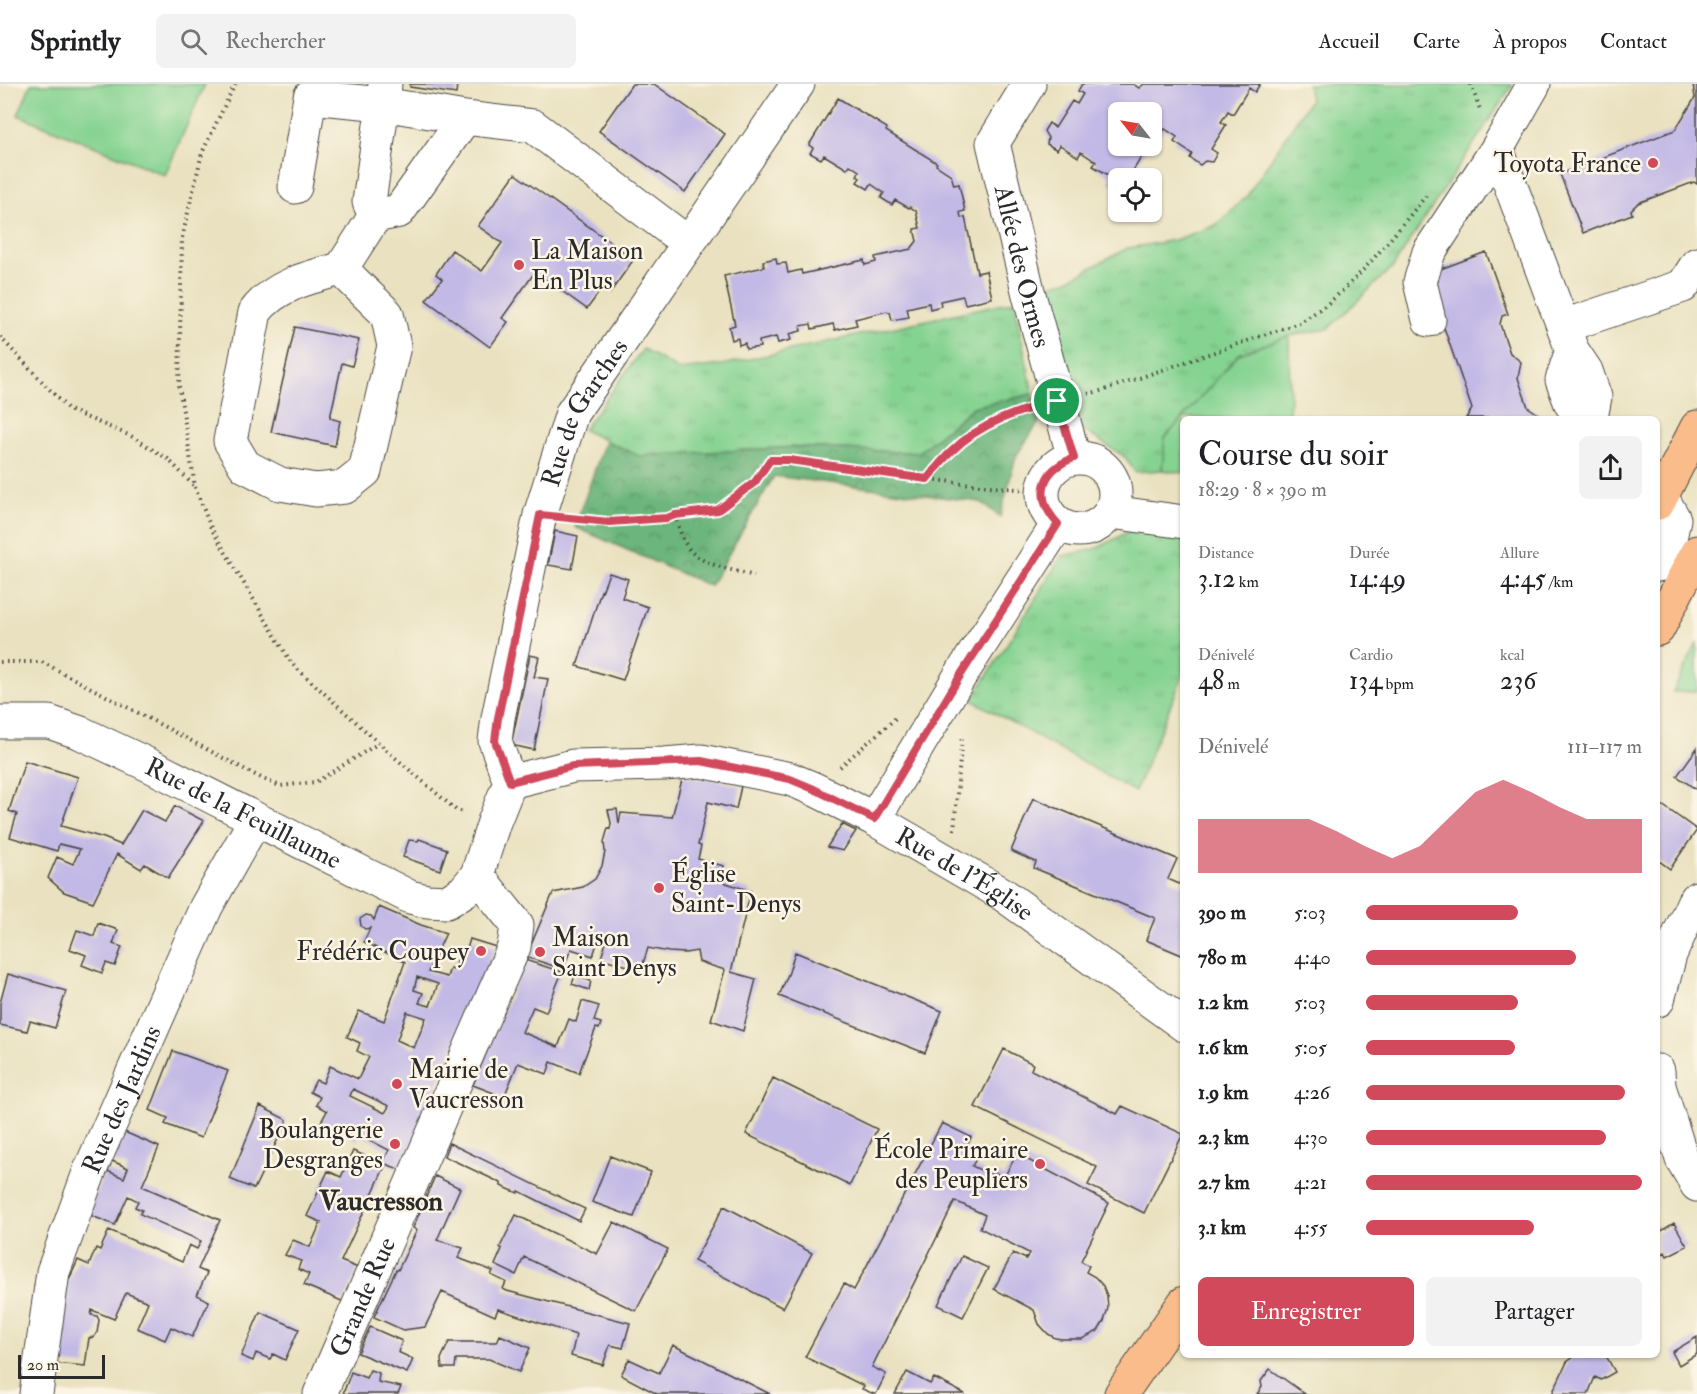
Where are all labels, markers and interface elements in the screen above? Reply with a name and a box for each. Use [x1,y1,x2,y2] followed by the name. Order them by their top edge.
[156,14,576,68] search box
[30,24,120,59] text: Sprintly
[177,25,210,58] icon: search
[225,27,326,55] text: Rechercher
[1319,28,1380,55] text: Accueil
[1413,28,1460,55] text: Carte
[1493,28,1567,55] text: À propos
[1600,28,1667,55] text: Contact
[1108,102,1162,156] north arrow
[1108,102,1162,222] map controls
[1494,148,1641,180] place label: Toyota France
[1646,156,1660,170] marker: Toyota France
[1108,168,1162,222] button: locate
[986,181,1058,351] street label: Allée des Ormes
[531,235,643,297] place label: La Maison En Plus
[512,258,526,272] marker: La Maison En Plus
[535,333,635,491] street label: Rue de Garches
[1031,375,1082,426] pin
[1040,384,1073,417] icon: arrive
[1198,434,1388,475] text: Course du soir
[1579,436,1642,499] button: share
[1198,477,1327,502] text: 18:29 · 8 × 390 m
[1198,543,1254,563] text: Distance
[1349,543,1390,563] text: Durée
[1500,543,1539,563] text: Allure
[1198,563,1236,595] text: 3.12
[1349,563,1406,595] text: 14:49
[1500,563,1546,595] text: 4:45
[1236,572,1259,592] text: km
[1546,572,1573,592] text: /km
[1198,645,1254,665] text: Dénivelé
[1349,645,1393,665] text: Cardio
[1500,645,1525,665] text: kcal
[1198,665,1224,697] text: 48
[1349,665,1382,697] text: 134
[1500,665,1536,697] text: 236
[1224,674,1240,694] text: m
[1382,674,1414,694] text: bpm
[1198,734,1268,759] text: Dénivelé
[1567,734,1642,759] text: 111–117 m
[140,751,347,877] street label: Rue de la Feuillaume
[890,820,1040,928] street label: Rue de l'Église
[671,856,801,920] place label: Église Saint-Denys
[652,881,666,895] marker: Église Saint-Denys
[1198,900,1246,925] text: 390 m
[1294,900,1326,925] text: 5:03
[552,922,677,984] place label: Maison Saint Denys
[296,936,470,969] place label: Frédéric Coupey
[474,944,488,958] marker: Frédéric Coupey
[533,945,547,959] marker: Maison Saint Denys
[1198,945,1247,970] text: 780 m
[1294,945,1331,970] text: 4:40
[1198,990,1248,1015] text: 1.2 km
[1294,990,1326,1015] text: 5:03
[75,1021,169,1179] street label: Rue des Jardins
[1198,1035,1248,1060] text: 1.6 km
[1294,1035,1327,1060] text: 5:05
[409,1054,524,1116] place label: Mairie de Vaucresson
[390,1077,404,1091] marker: Mairie de Vaucresson
[1198,1080,1249,1105] text: 1.9 km
[1294,1080,1330,1105] text: 4:26
[258,1114,383,1176] place label: Boulangerie Desgranges
[1198,1125,1249,1150] text: 2.3 km
[1294,1125,1328,1150] text: 4:30
[874,1132,1028,1197] place label: École Primaire des Peupliers
[388,1137,402,1151] marker: Boulangerie Desgranges
[1033,1157,1047,1171] marker: École Primaire des Peupliers
[1198,1170,1250,1195] text: 2.7 km
[1294,1170,1327,1195] text: 4:21
[318,1184,444,1219] district label: Vaucresson
[1198,1215,1246,1240] text: 3.1 km
[1294,1215,1327,1240] text: 4:55
[323,1232,403,1362] street label: Grande Rue
[1198,1277,1414,1346] button: Enregistrer
[1426,1277,1642,1346] button: Partager
[18,1352,105,1380] scale bar
[27,1355,59,1375] text: 20 m

